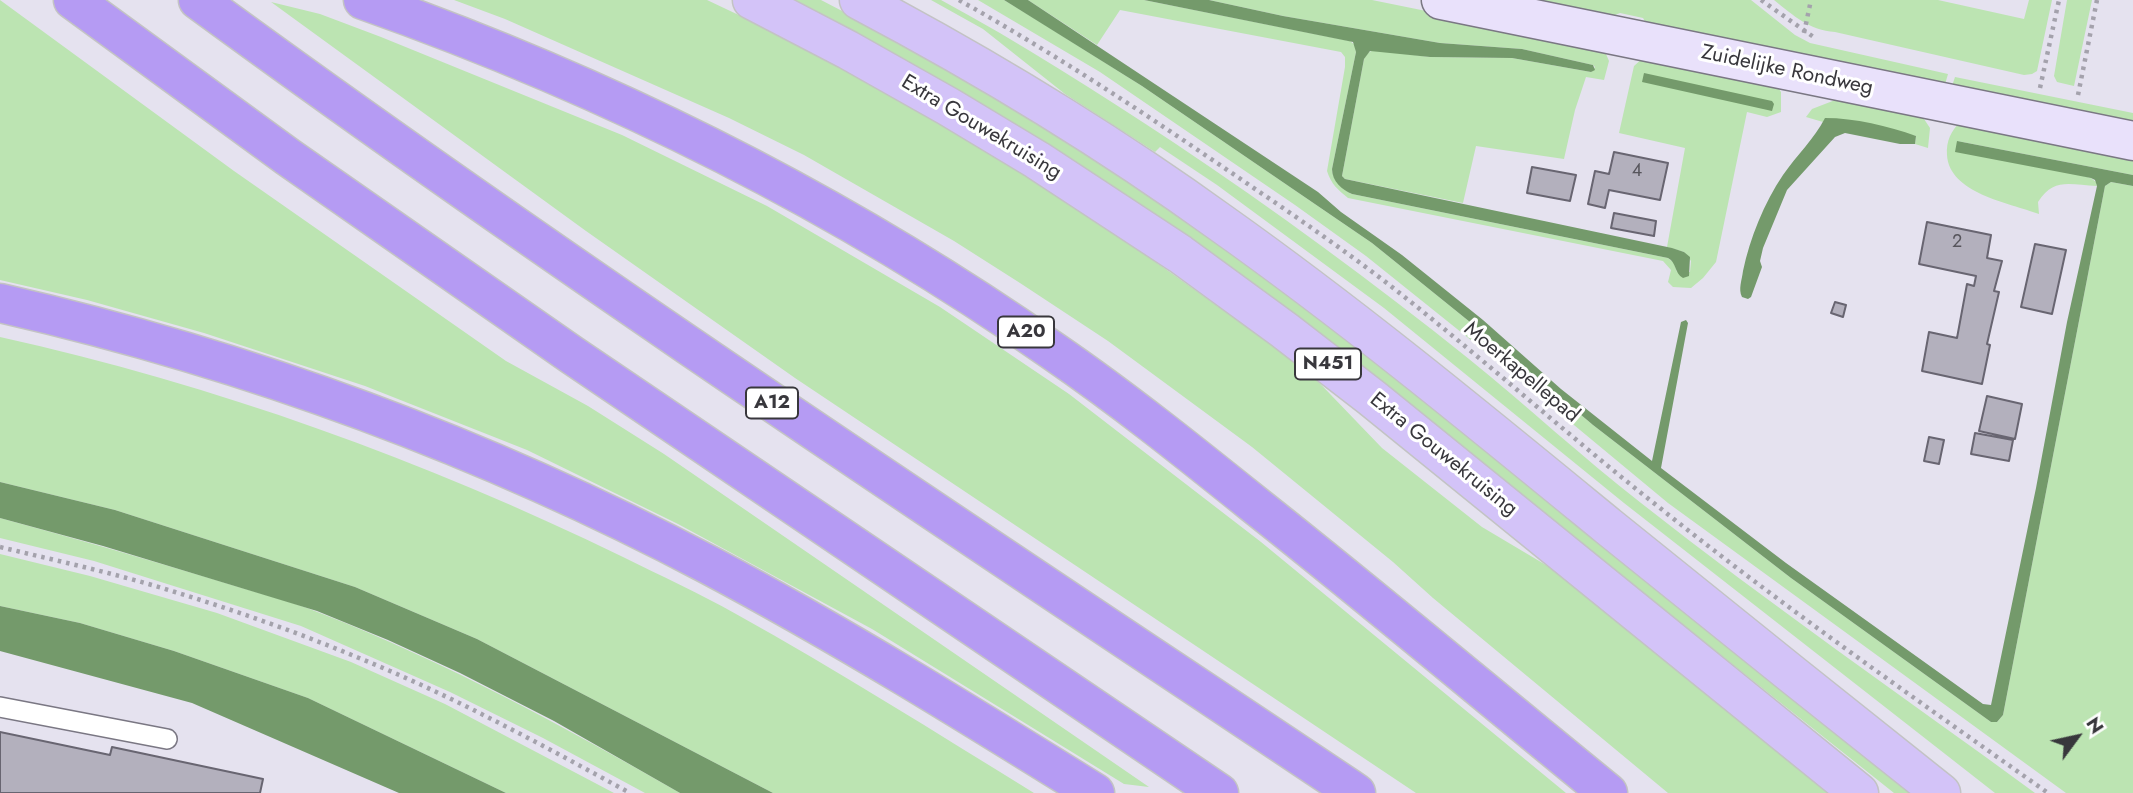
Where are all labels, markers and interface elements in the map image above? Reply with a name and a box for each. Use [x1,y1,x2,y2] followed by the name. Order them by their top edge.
[1699,41,1875,101] street label: Zuidelijke Rondweg
[896,70,1066,186] street label: Extra Gouwekruising
[1632,161,1642,183] house number: 4
[1952,232,1962,254] house number: 2
[998,316,1054,348] road number: A20
[1458,317,1584,429] street label: Moerkapellepad
[1295,348,1361,380] road number: N451
[746,388,798,418] road number: A12
[1364,388,1522,522] street label: Extra Gouwekruising
[2042,702,2112,772] north arrow
[2080,712,2110,739] text: N

